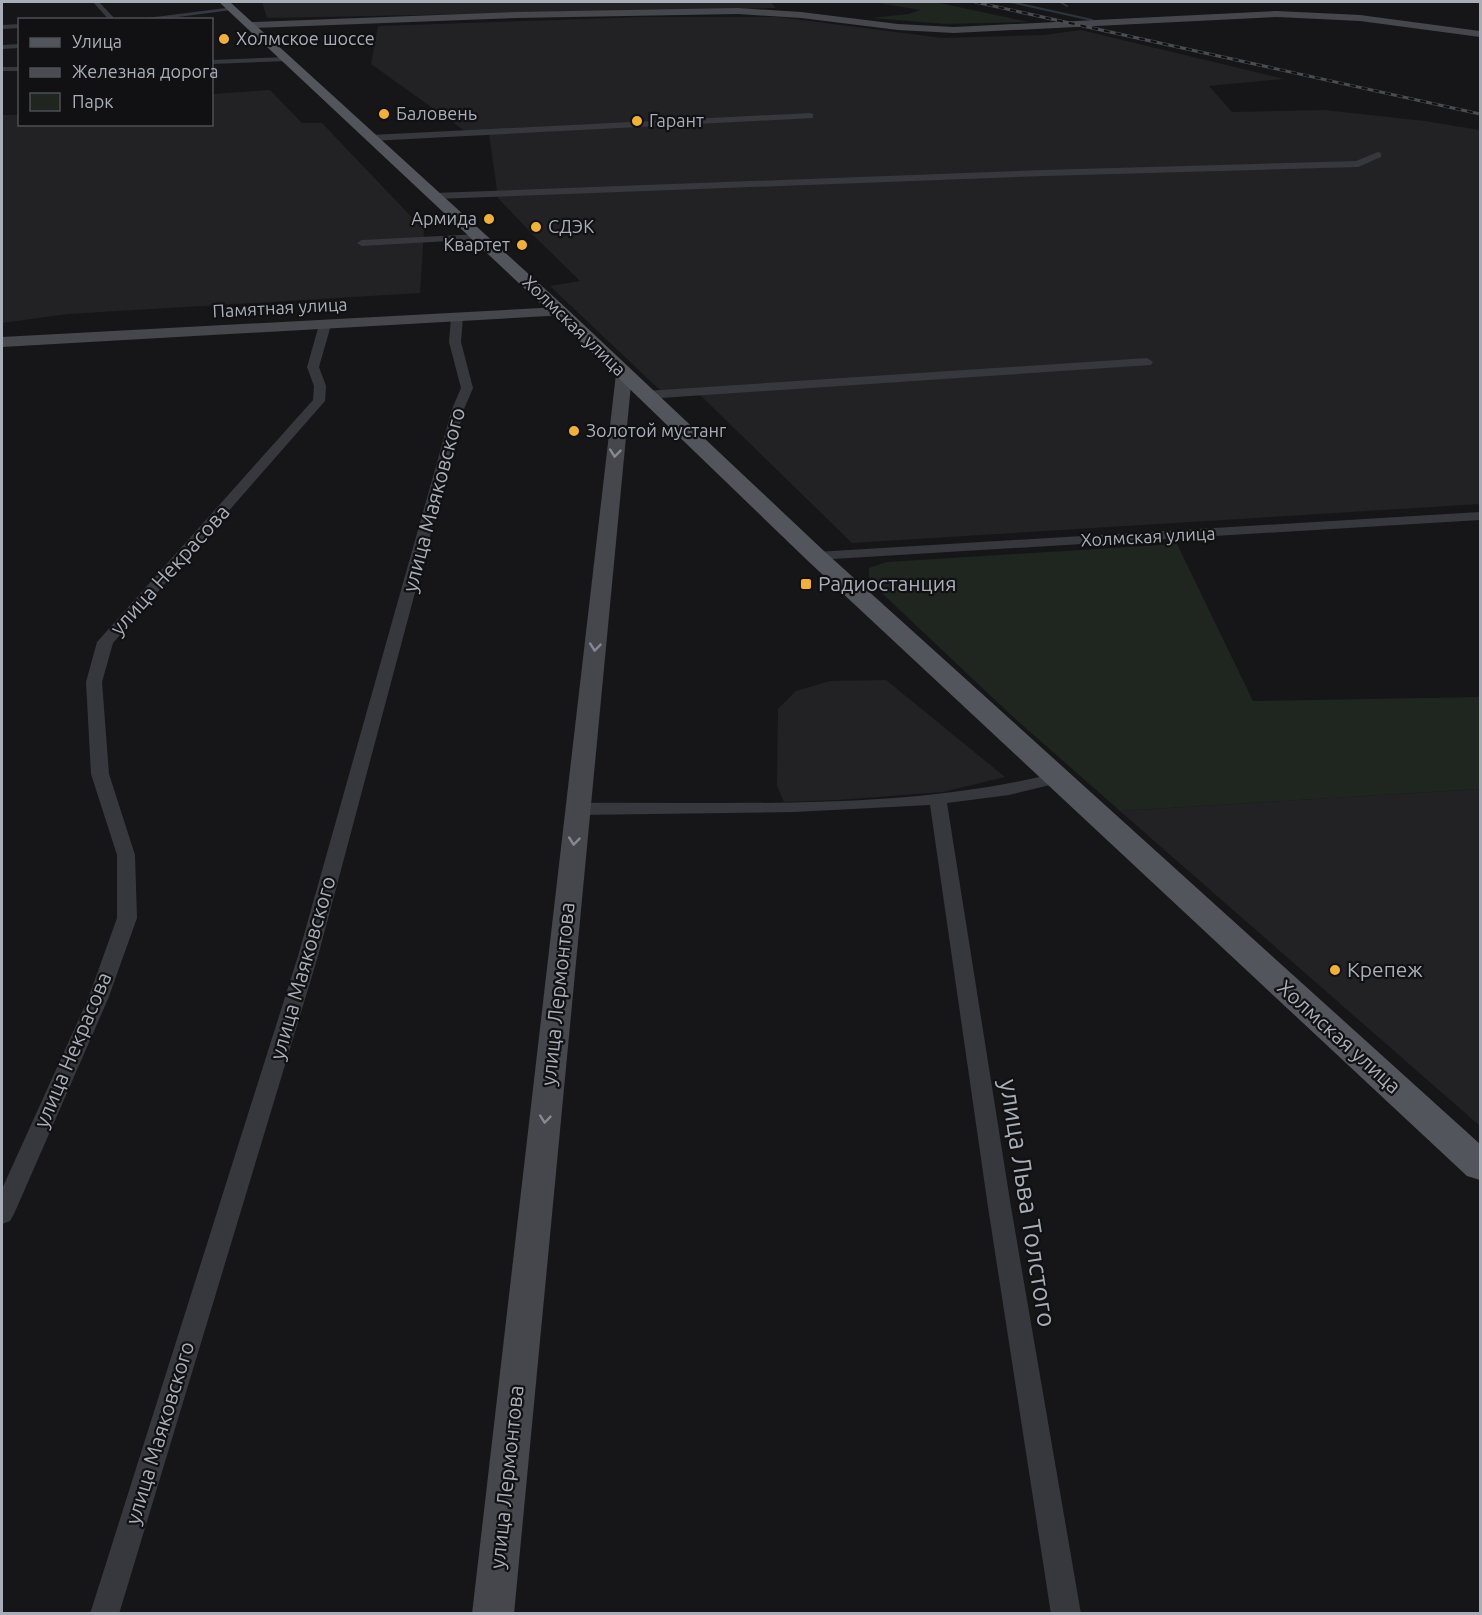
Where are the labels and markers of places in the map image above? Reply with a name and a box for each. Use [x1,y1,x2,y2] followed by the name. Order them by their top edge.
[236,28,375,48] place label: Холмское шоссе
[217,32,231,46] marker: Холмское шоссе
[396,103,477,123] place label: Баловень
[377,107,391,121] marker: Баловень
[649,110,704,130] place label: Гарант
[630,114,644,128] marker: Гарант
[411,208,477,228] place label: Армида
[482,212,496,226] marker: Армида
[548,216,594,236] place label: СДЭК
[529,220,543,234] marker: СДЭК
[443,234,510,254] place label: Квартет
[515,238,529,252] marker: Квартет
[586,420,726,440] place label: Золотой мустанг
[567,424,581,438] marker: Золотой мустанг
[818,571,957,595] place label: Радиостанция
[799,577,813,591] marker: Радиостанция
[1347,957,1423,981] place label: Крепеж
[1328,963,1342,977] marker: Крепеж

